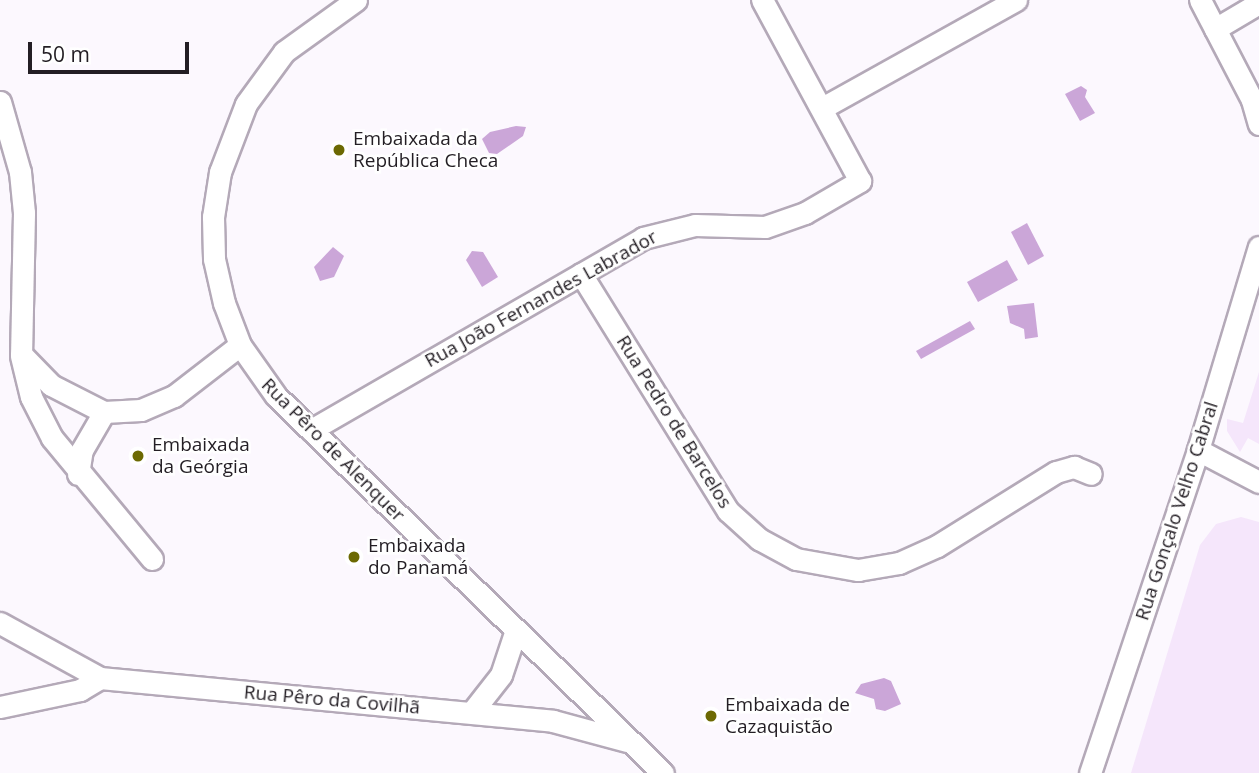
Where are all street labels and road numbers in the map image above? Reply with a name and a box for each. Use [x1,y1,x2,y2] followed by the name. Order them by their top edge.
[421,226,661,372] street label: Rua João Fernandes Labrador
[611,331,737,513] street label: Rua Pedro de Barcelos
[257,374,409,526] street label: Rua Pêro de Alenquer
[1131,399,1223,623] street label: Rua Gonçalo Velho Cabral
[243,681,421,719] street label: Rua Pêro da Covilhã

